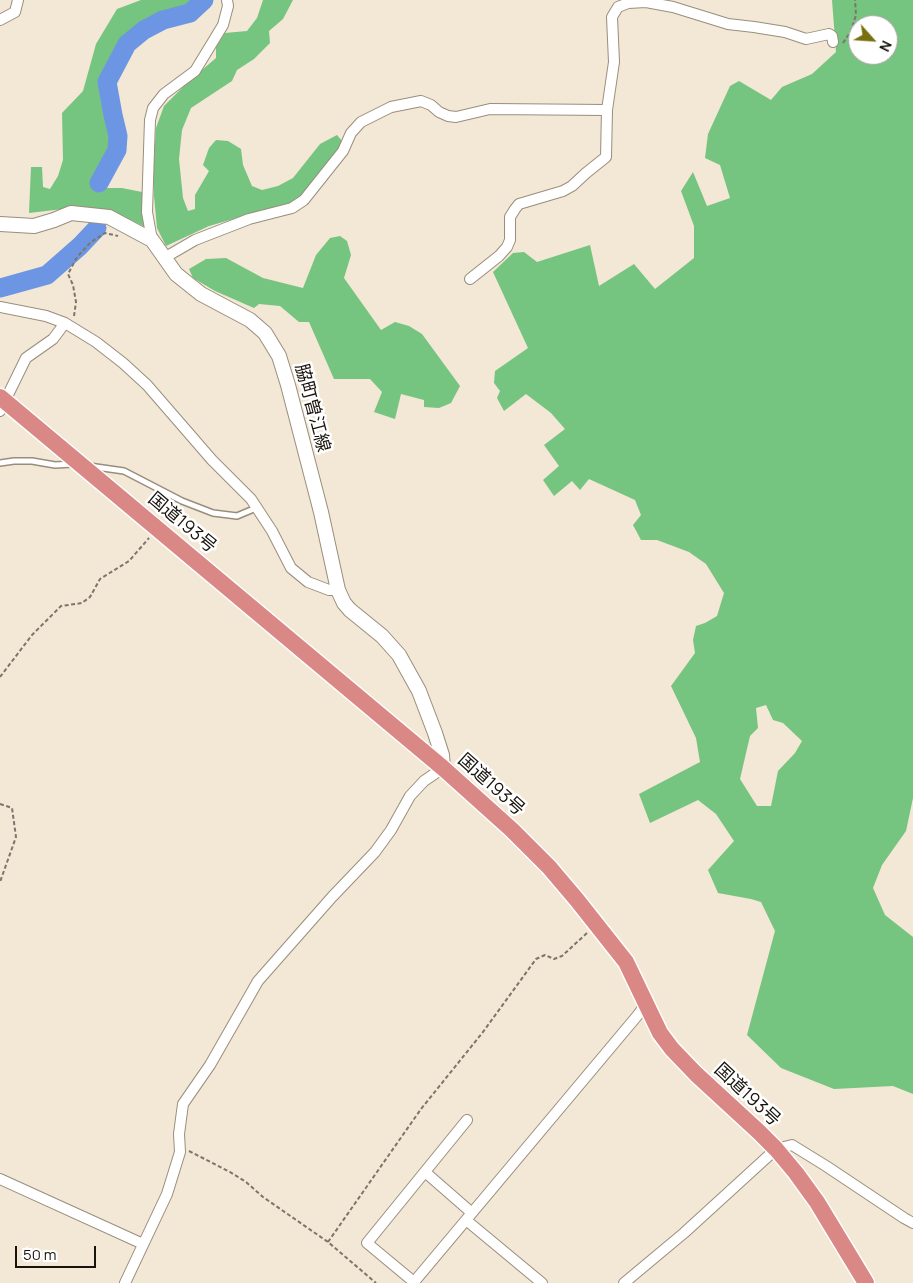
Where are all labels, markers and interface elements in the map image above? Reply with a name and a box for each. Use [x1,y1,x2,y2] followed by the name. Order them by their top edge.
[848,15,898,65] north arrow
[875,38,897,55] text: N
[290,362,334,454] street label: 脇町曽江線
[144,488,220,558] street label: 国道193号
[453,749,529,821] street label: 国道193号
[710,1059,784,1131] street label: 国道193号
[18,1236,99,1268] scale bar
[23,1244,57,1265] text: 50 m

